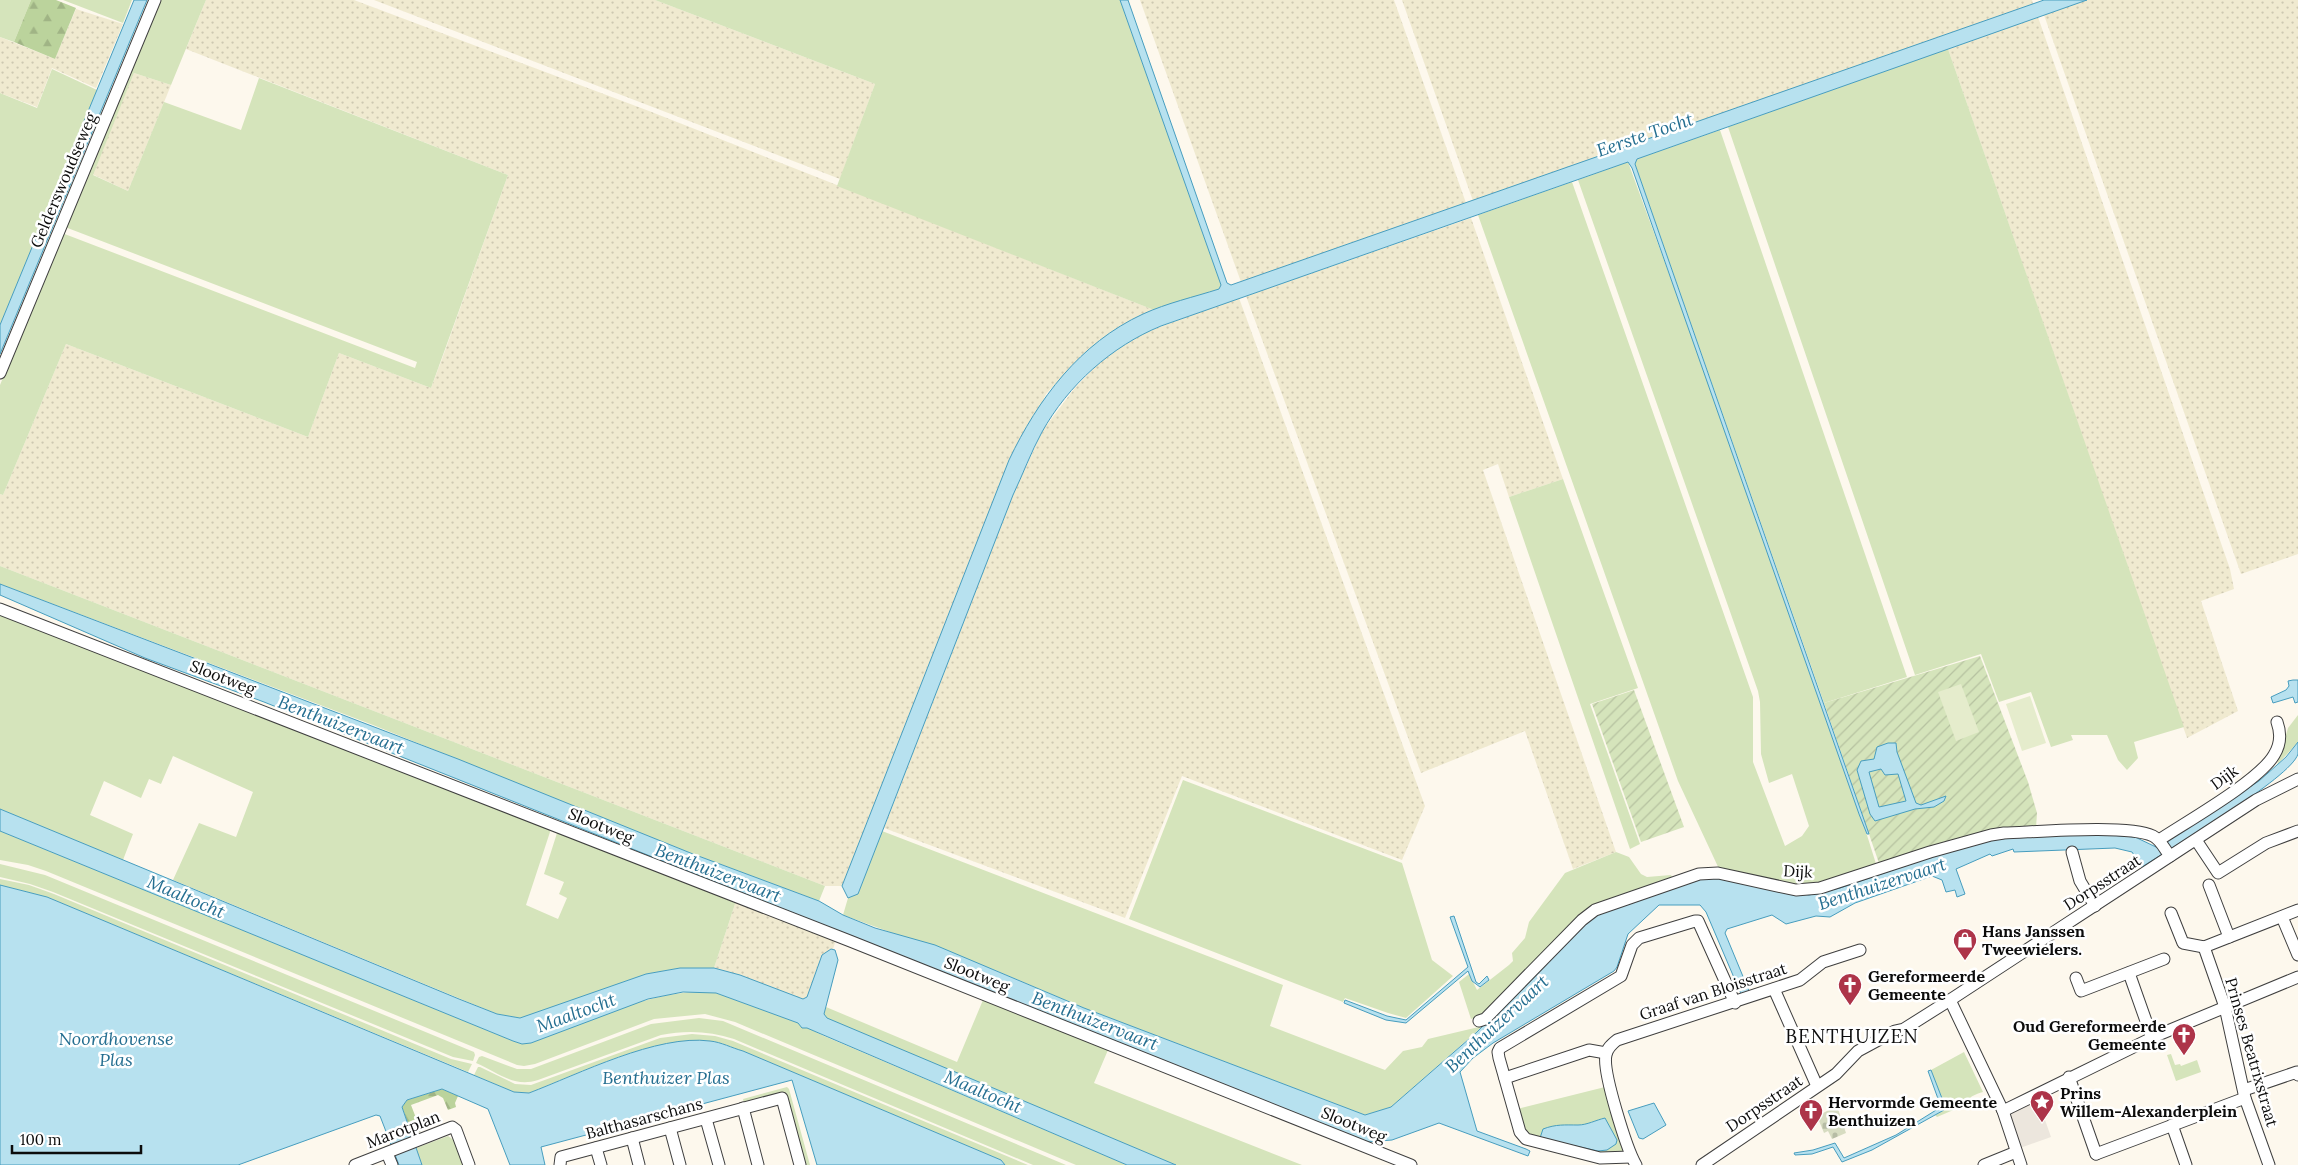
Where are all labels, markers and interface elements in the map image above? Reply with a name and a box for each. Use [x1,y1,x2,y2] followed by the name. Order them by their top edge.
[1593,107,1697,162] water label: Eerste Tocht
[25,108,101,251] street label: Gelderswoudseweg
[187,655,260,699] street label: Slootweg
[275,690,408,759] water label: Benthuizervaart
[2206,760,2242,794] street label: Dijk
[565,803,638,848] street label: Slootweg
[652,838,785,907] water label: Benthuizervaart
[2060,849,2145,914] street label: Dorpsstraat
[1815,852,1949,915] water label: Benthuizervaart
[1783,860,1814,882] street label: Dijk
[144,870,229,923] water label: Maaltocht
[1982,921,2085,959] place label: Hans Janssen Tweewielers.
[1952,927,1978,961] shop icon: Hans Janssen Tweewielers.
[941,952,1014,997] street label: Slootweg
[1637,958,1790,1024] street label: Graaf van Bloisstraat
[1868,966,1985,1004] place label: Gereformeerde Gemeente
[1440,969,1554,1078] water label: Benthuizervaart
[1837,972,1863,1006] church icon: Gereformeerde Gemeente
[2221,975,2283,1130] street label: Prinses Beatrixstraat
[1029,986,1162,1055] water label: Benthuizervaart
[533,987,619,1037] water label: Maaltocht
[2013,1016,2166,1054] place label: Oud Gereformeerde Gemeente
[2171,1022,2197,1056] church icon: Oud Gereformeerde Gemeente
[1785,1024,1919,1048] district label: BENTHUIZEN
[58,1027,174,1071] water label: Noordhovense Plas
[941,1065,1026,1118] water label: Maaltocht
[602,1066,730,1089] water label: Benthuizer Plas
[1722,1070,1807,1136] street label: Dorpsstraat
[2060,1083,2237,1121] place label: Prins Willem-Alexanderplein
[2029,1089,2055,1123] place icon: Prins Willem-Alexanderplein
[1828,1092,1998,1130] place label: Hervormde Gemeente Benthuizen
[583,1093,705,1143] street label: Balthasarschans
[1798,1098,1824,1132] church icon: Hervormde Gemeente Benthuizen
[1318,1102,1391,1147] street label: Slootweg
[363,1106,443,1152] street label: Marotplan
[12,1122,141,1154] scale bar
[20,1130,61,1149] text: 100 m

